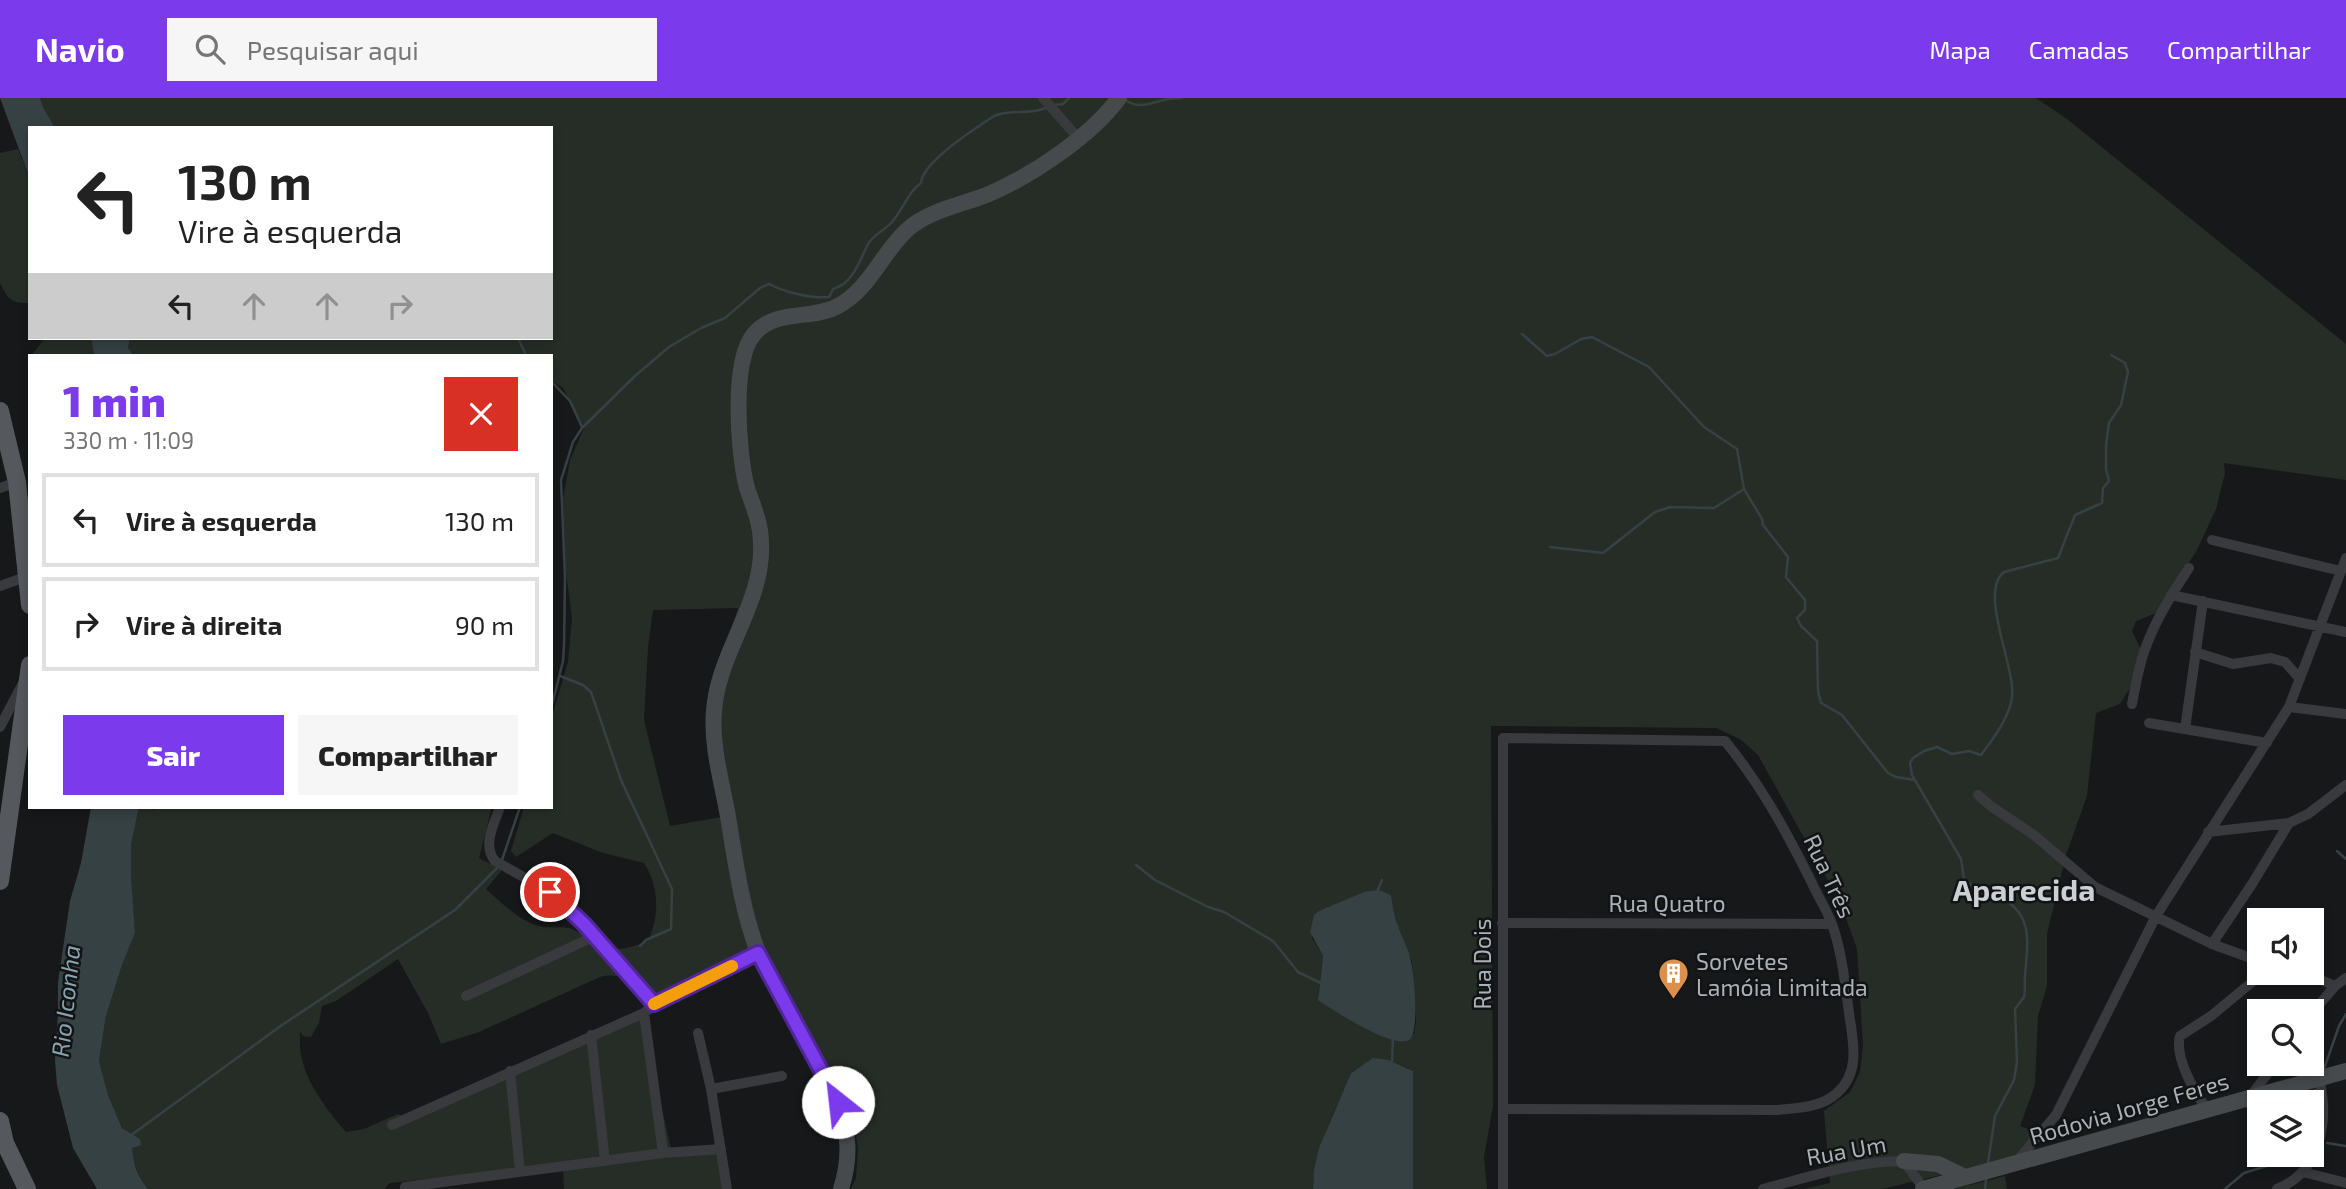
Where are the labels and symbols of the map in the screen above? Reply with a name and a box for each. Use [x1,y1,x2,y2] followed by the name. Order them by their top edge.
[1799,830,1861,922] street label: Rua Três
[520,862,580,922] pin
[1953,871,2095,907] district label: Aparecida
[1609,889,1725,917] street label: Rua Quatro
[1468,919,1496,1009] street label: Rua Dois
[45,944,85,1058] water label: Rio Iconha
[1696,947,1868,1001] place label: Sorvetes Lamóia Limitada
[1656,957,1690,1001] building icon: Sorvetes Lamóia Limitada
[801,1065,875,1139] position arrow
[2026,1066,2232,1150] street label: Rodovia Jorge Feres
[1804,1129,1888,1171] street label: Rua Um

